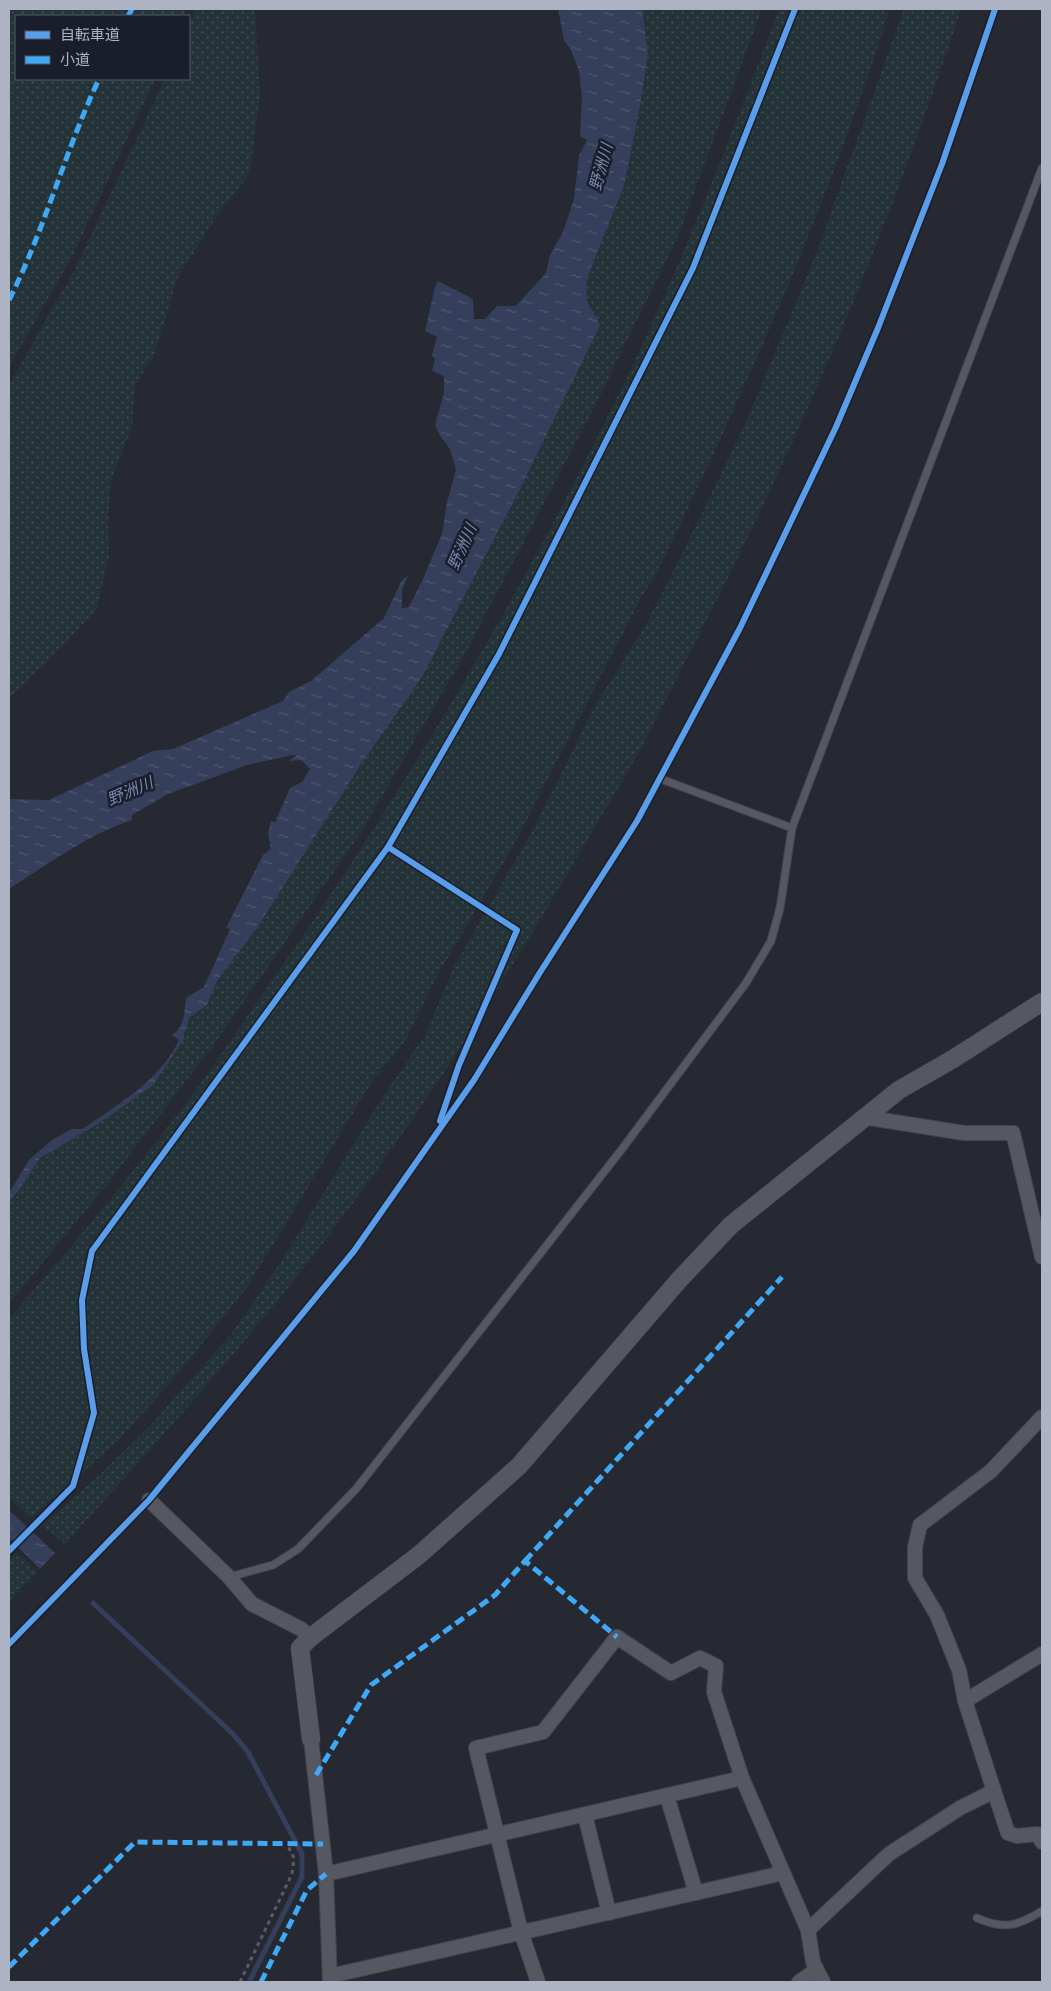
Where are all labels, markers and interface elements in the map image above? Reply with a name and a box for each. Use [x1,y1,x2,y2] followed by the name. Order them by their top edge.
[15,15,190,80] legend
[60,26,120,44] text: 自転車道
[60,51,90,69] text: 小道
[586,139,617,193] water label: 野洲川
[444,519,481,573] water label: 野洲川
[104,772,158,809] water label: 野洲川

